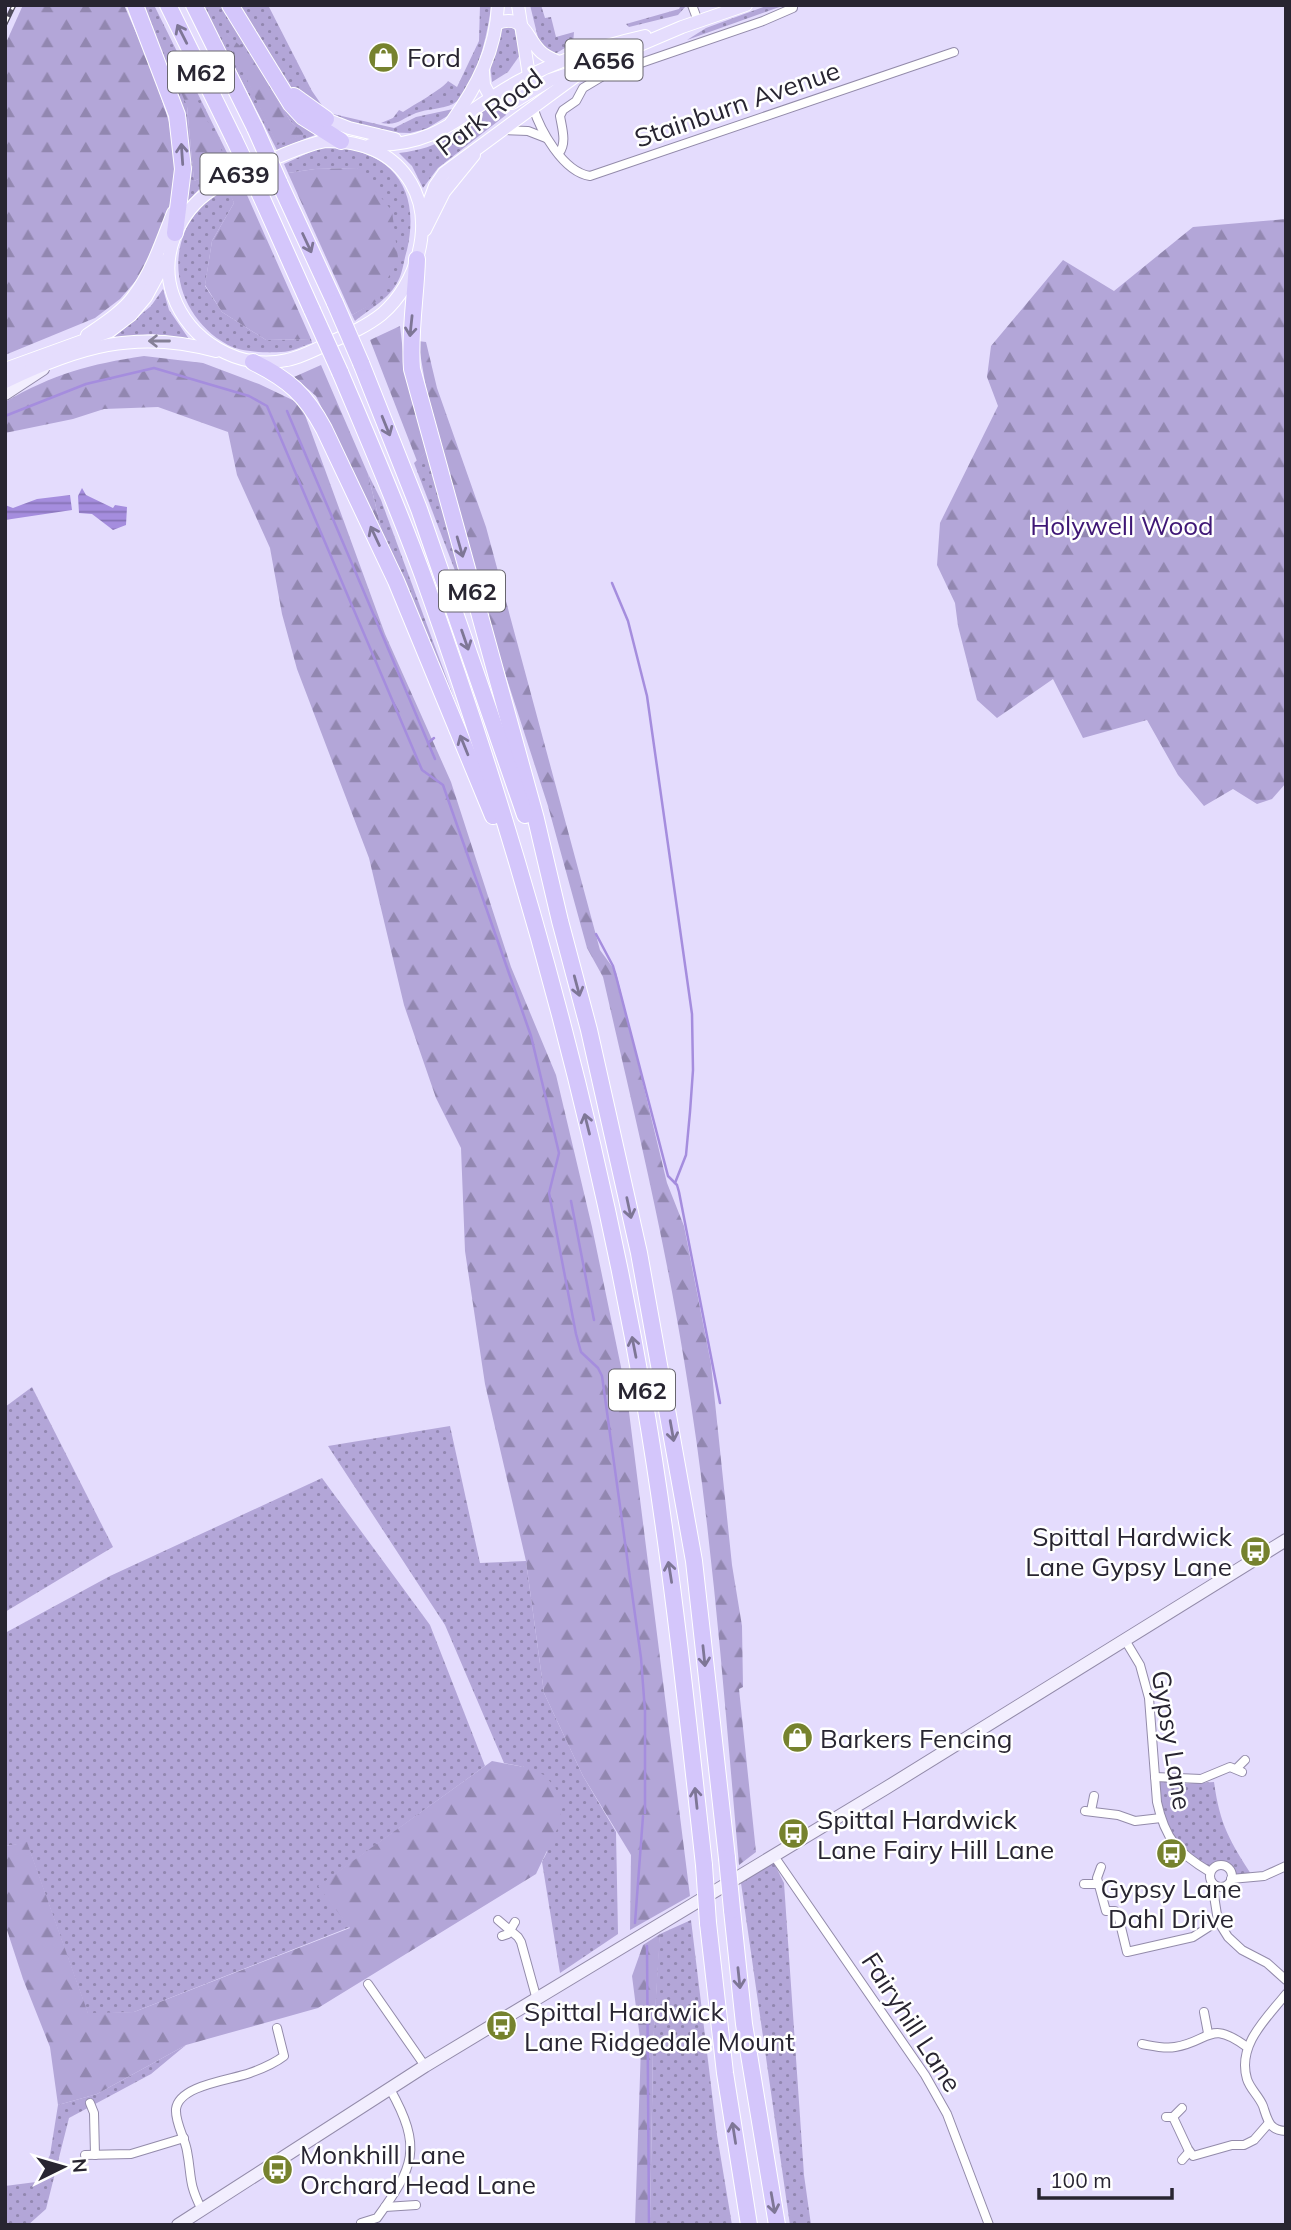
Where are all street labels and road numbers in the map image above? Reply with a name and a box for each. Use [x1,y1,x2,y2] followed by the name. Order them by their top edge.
[566,40,642,80] road number: A656
[168,52,234,92] road number: M62
[630,53,844,155] street label: Stainburn Avenue
[429,61,549,163] street label: Park Road
[201,154,278,194] road number: A639
[439,570,505,612] road number: M62
[609,1370,675,1410] road number: M62
[1145,1668,1199,1812] street label: Gypsy Lane
[855,1946,969,2098] street label: Fairyhill Lane

